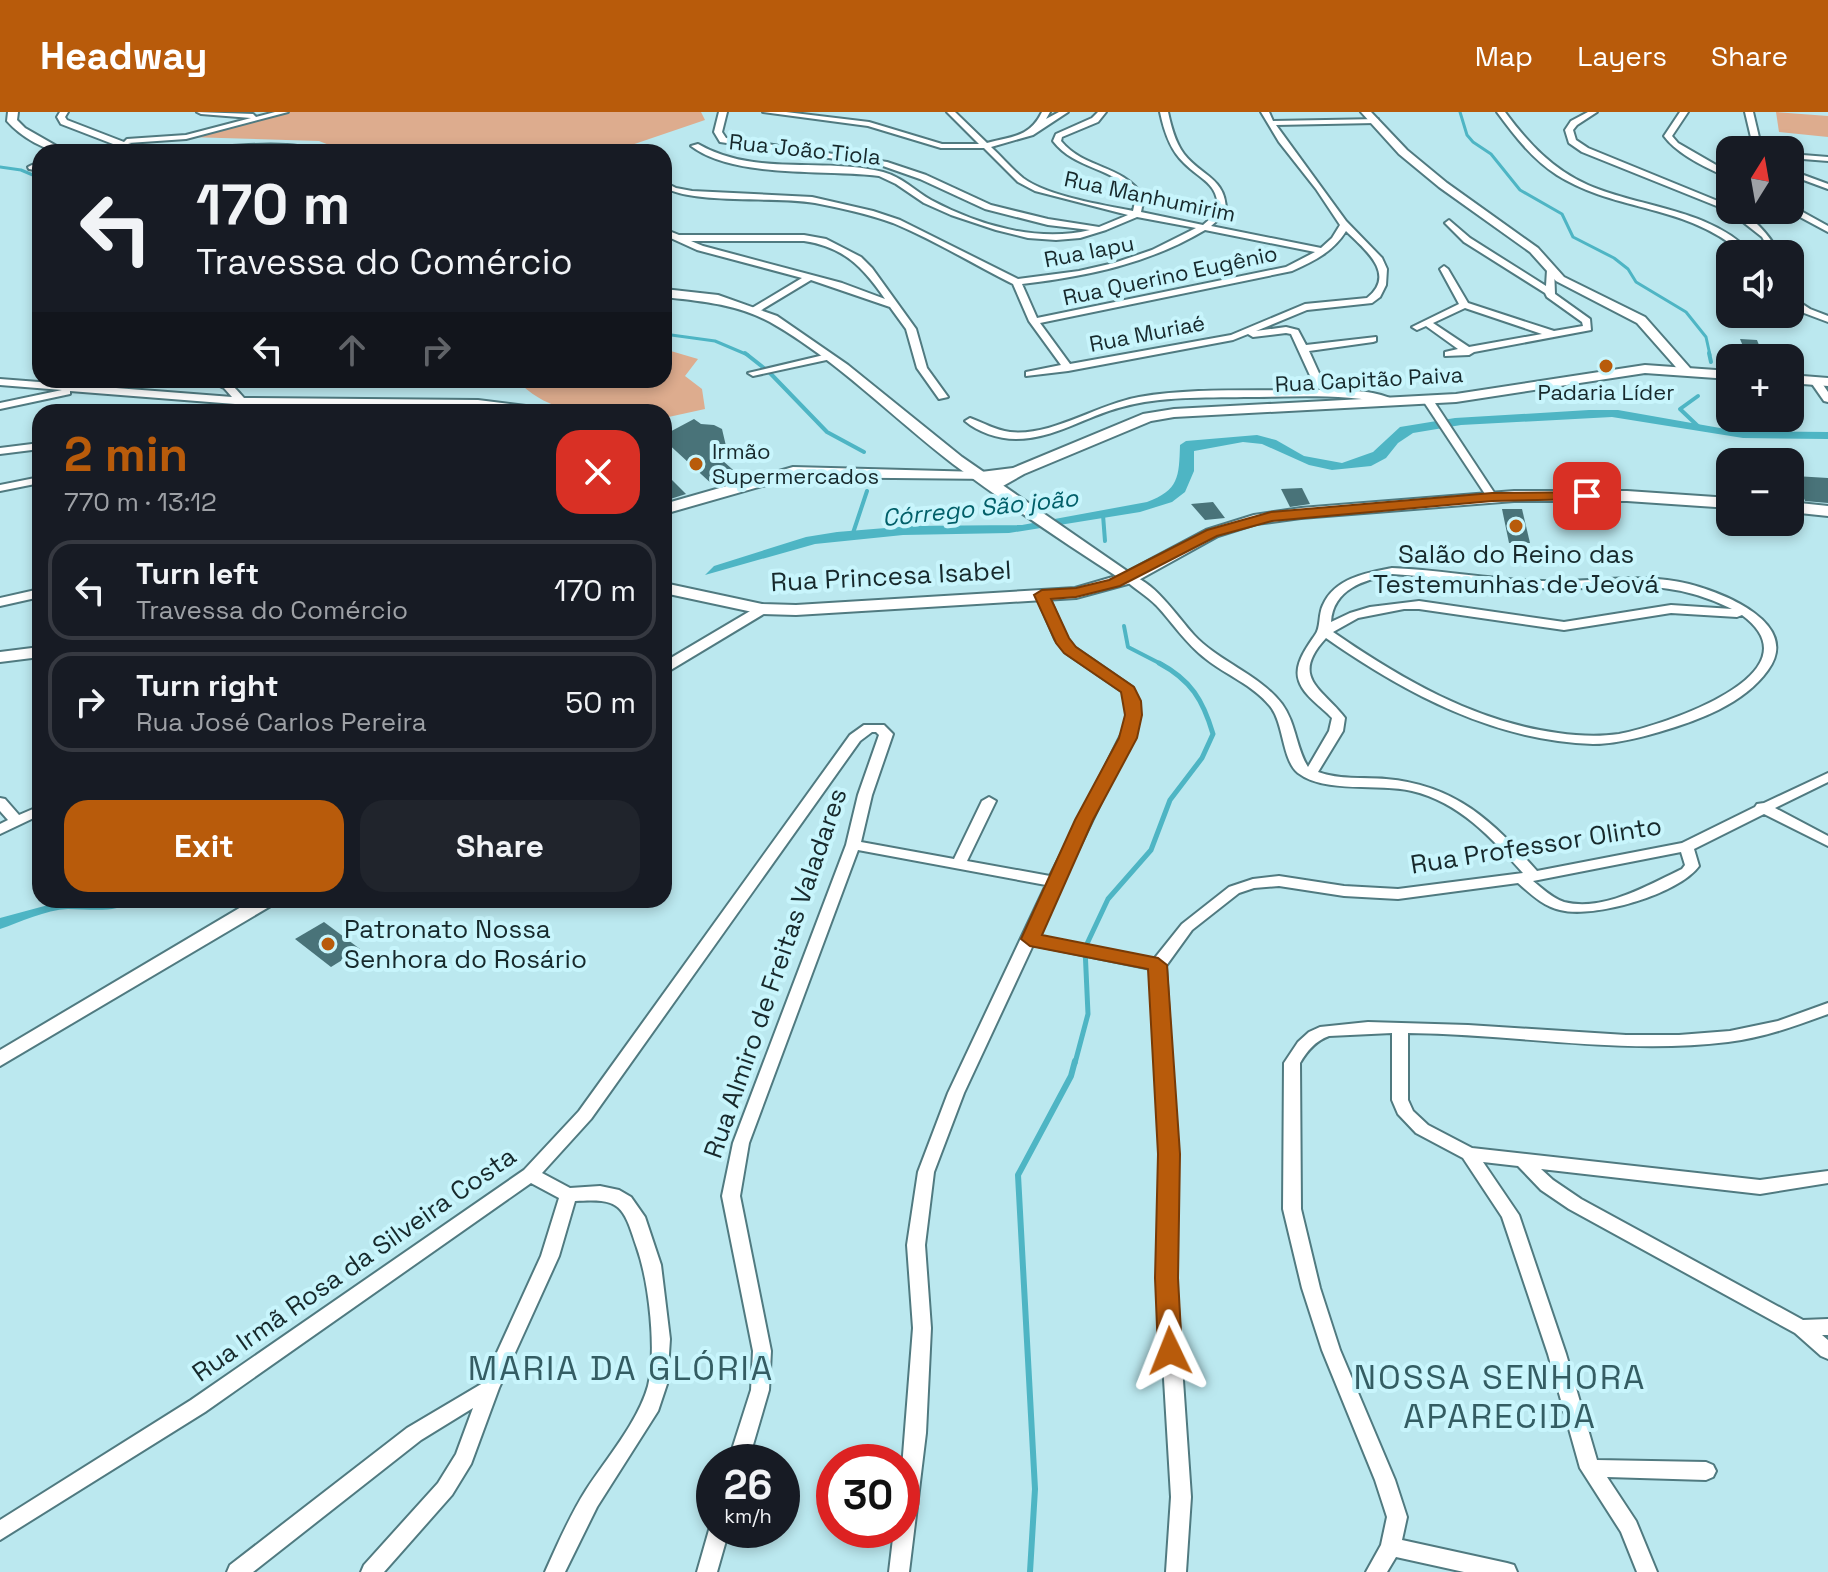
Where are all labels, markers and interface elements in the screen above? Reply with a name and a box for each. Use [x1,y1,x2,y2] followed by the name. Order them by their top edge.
[40,32,207,80] text: Headway
[1475,38,1533,74] text: Map
[1577,38,1667,74] text: Layers
[1711,38,1788,74] text: Share
[728,127,883,171] street label: Rua João Tiola
[1716,136,1804,224] north arrow
[1716,136,1804,536] map controls
[1062,164,1238,228] street label: Rua Manhumirim
[196,169,350,240] text: 170 m
[64,176,168,280] icon: left
[1042,229,1136,273] street label: Rua Iapu
[196,239,573,285] text: Travessa do Comércio
[1060,239,1280,311] street label: Rua Querino Eugênio
[1716,240,1804,328] button: sound
[1087,308,1207,358] street label: Rua Muriaé
[246,328,290,372] icon: left
[330,328,374,372] icon: ahead
[414,328,458,372] icon: right
[1716,344,1804,432] button: +
[1597,357,1615,375] marker: Padaria Líder
[1274,360,1464,398] street label: Rua Capitão Paiva
[1537,378,1675,406] place label: Padaria Líder
[64,424,188,485] text: 2 min
[556,430,640,514] button: close
[712,437,879,490] place label: Irmão Supermercados
[1716,448,1804,536] button: −
[687,455,705,473] marker: Irmão Supermercados
[1553,462,1621,530] pin
[1565,474,1609,518] icon: arrive
[880,482,1081,533] water label: Córrego São joão
[64,485,217,519] text: 770 m · 13:12
[1507,517,1525,535] marker: Salão do Reino das Testemunhas de Jeová
[1373,537,1659,601] place label: Salão do Reino das Testemunhas de Jeová
[770,553,1012,599] street label: Rua Princesa Isabel
[136,554,259,593] text: Turn left
[68,568,112,612] icon: left
[554,571,636,610] text: 170 m
[136,593,408,627] text: Travessa do Comércio
[136,666,279,705] text: Turn right
[68,680,112,724] icon: right
[565,683,636,722] text: 50 m
[136,705,427,739] text: Rua José Carlos Pereira
[696,784,854,1162] street label: Rua Almiro de Freitas Valadares
[64,800,344,892] button: Exit
[360,800,640,892] button: Share
[1408,808,1664,882] street label: Rua Professor Olinto
[344,912,587,976] place label: Patronato Nossa Senhora do Rosário
[319,935,337,953] marker: Patronato Nossa Senhora do Rosário
[185,1139,523,1389] street label: Rua Irmã Rosa da Silveira Costa
[1128,1309,1212,1393] position arrow
[468,1347,774,1390] district label: MARIA DA GLÓRIA
[1353,1356,1647,1438] district label: NOSSA SENHORA APARECIDA
[816,1444,920,1548] speed limit sign: 30
[724,1460,772,1511] text: 26
[724,1503,772,1529] text: km/h

